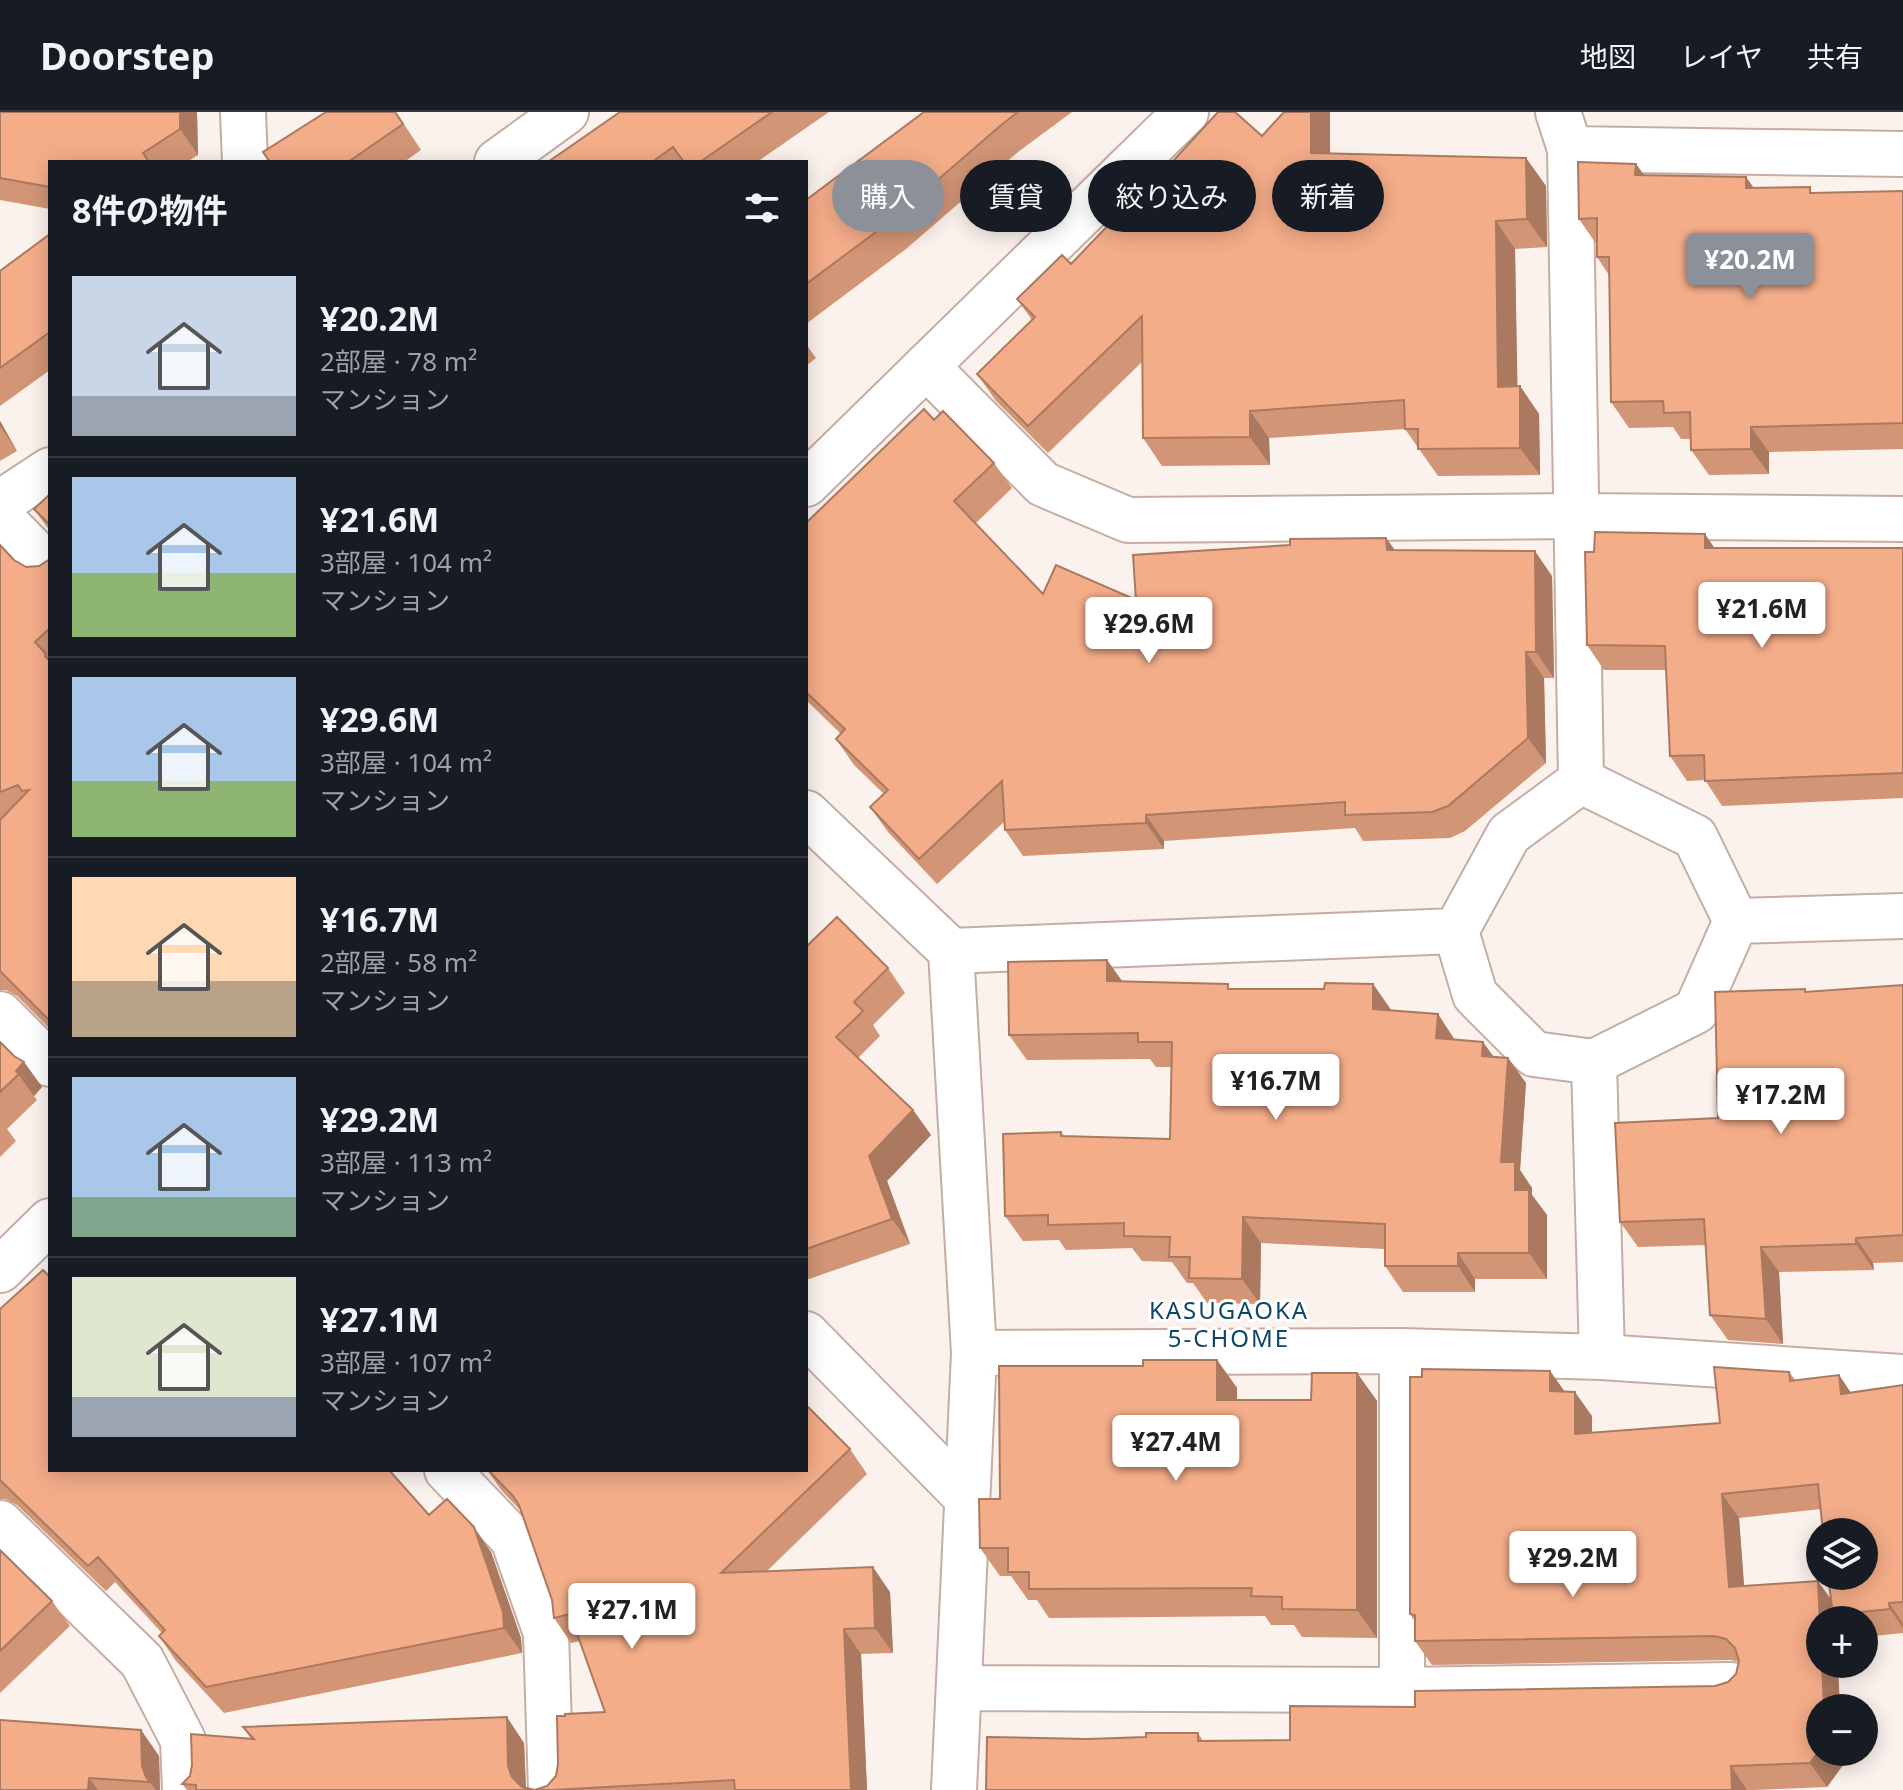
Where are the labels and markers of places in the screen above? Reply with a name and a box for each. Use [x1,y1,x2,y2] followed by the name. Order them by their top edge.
[1685,233,1815,301] pin: ¥20.2M
[1697,582,1827,650] pin: ¥21.6M
[1084,597,1214,665] pin: ¥29.6M
[1211,1054,1341,1122] pin: ¥16.7M
[1716,1068,1846,1136] pin: ¥17.2M
[1111,1415,1241,1483] pin: ¥27.4M
[1508,1531,1638,1599] pin: ¥29.2M
[567,1583,697,1651] pin: ¥27.1M

